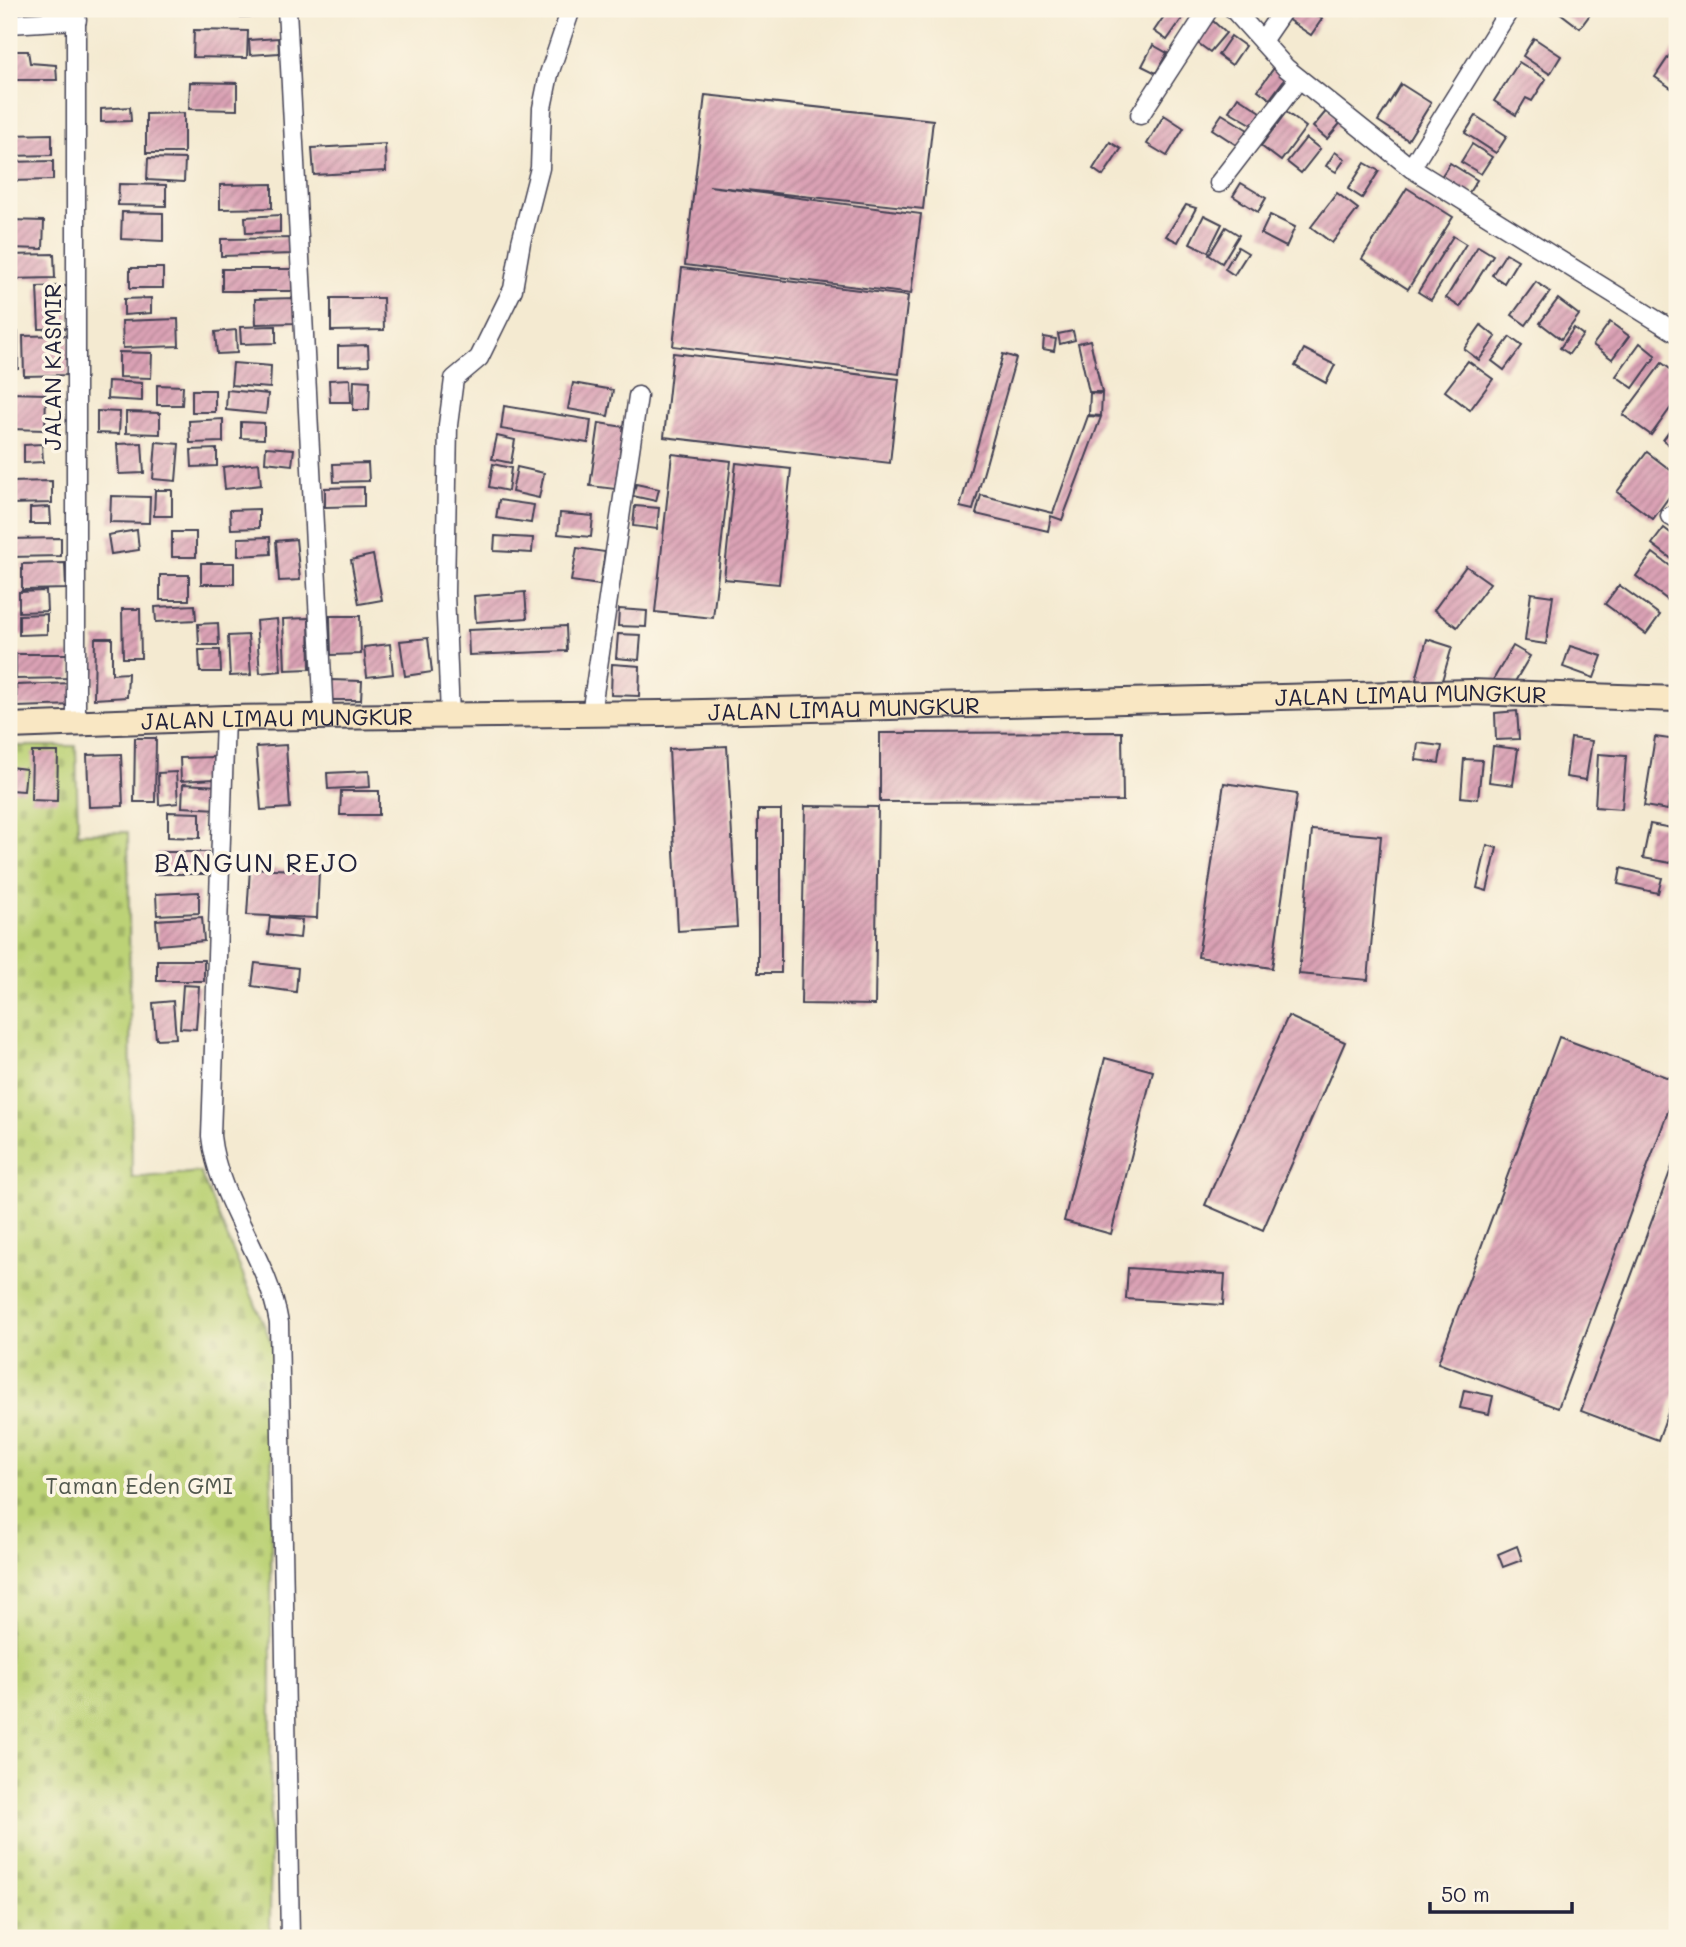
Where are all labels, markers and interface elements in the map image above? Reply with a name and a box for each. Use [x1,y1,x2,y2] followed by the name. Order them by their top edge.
[37,284,67,450] street label: JALAN KASMIR
[1274,677,1547,712] street label: JALAN LIMAU MUNGKUR
[707,690,980,727] street label: JALAN LIMAU MUNGKUR
[140,701,413,736] street label: JALAN LIMAU MUNGKUR
[154,845,360,879] district label: BANGUN REJO
[45,1470,233,1500] park label: Taman Eden GMI
[1430,1870,1572,1914] scale bar
[1441,1880,1490,1907] text: 50 m

